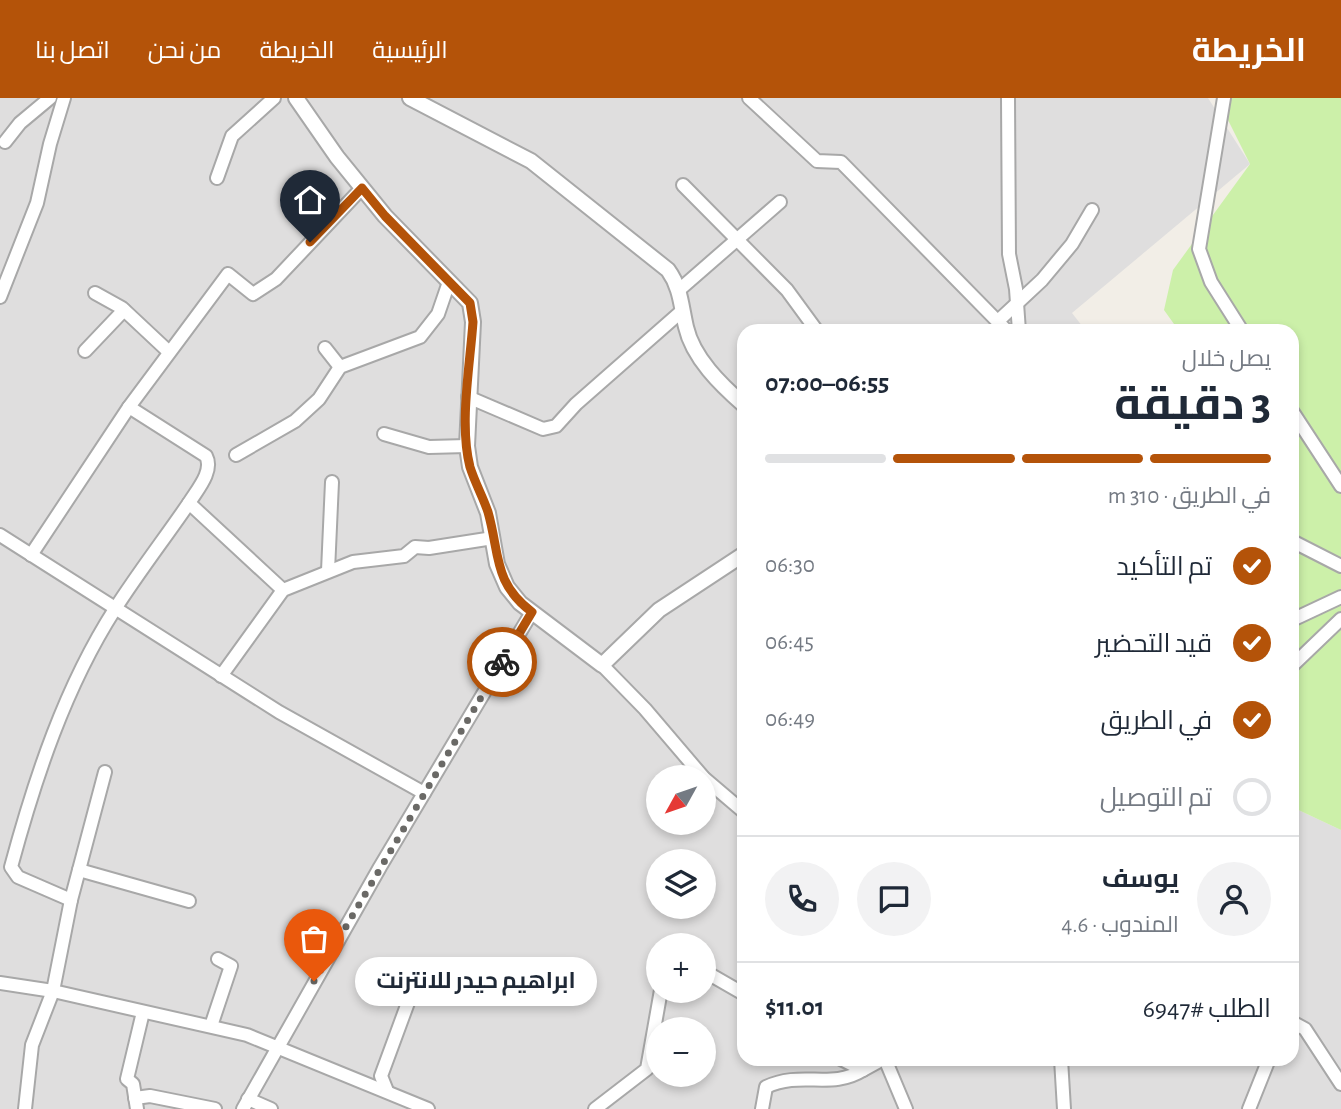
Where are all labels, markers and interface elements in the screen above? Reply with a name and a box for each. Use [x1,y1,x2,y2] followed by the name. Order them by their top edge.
[1192,35,1306,68] text: الخريطة
[35,39,110,63] text: اتصل بنا
[148,39,221,63] text: من نحن
[259,39,334,63] text: الخريطة
[372,39,448,63] text: الرئيسية
[280,170,340,242] pin
[291,181,329,219] icon: home
[1182,348,1271,371] text: يصل خلال
[765,370,889,396] text: 06:55–07:00
[1114,382,1271,428] text: 3 دقيقة
[1108,485,1271,508] text: في الطريق · 310 m
[1233,547,1271,585] icon: check
[765,554,815,577] text: 06:30
[1116,554,1212,580] text: تم التأكيد
[1233,624,1271,662] icon: check
[467,627,537,697] courier
[765,631,814,654] text: 06:45
[1095,631,1212,657] text: قيد التحضير
[483,643,521,681] icon: bike
[1233,701,1271,739] icon: check
[765,708,815,731] text: 06:49
[1100,708,1212,734] text: في الطريق
[646,765,716,835] north arrow
[646,765,716,1087] map controls
[1100,785,1212,811] text: تم التوصيل
[646,849,716,919] button: layers
[765,862,839,936] button: phone
[857,862,931,936] button: chat
[1197,862,1271,936] button: person
[1102,866,1179,892] text: يوسف
[284,909,344,981] pin
[1061,914,1179,937] text: المندوب · 4.6
[295,920,333,958] icon: bag
[646,933,716,1003] button: +
[356,956,598,1006] callout: ابراهيم حيدر للانترنت
[376,970,576,993] text: ابراهيم حيدر للانترنت
[765,994,824,1020] text: $11.01
[1143,996,1271,1022] text: الطلب #6947
[646,1017,716,1087] button: −

